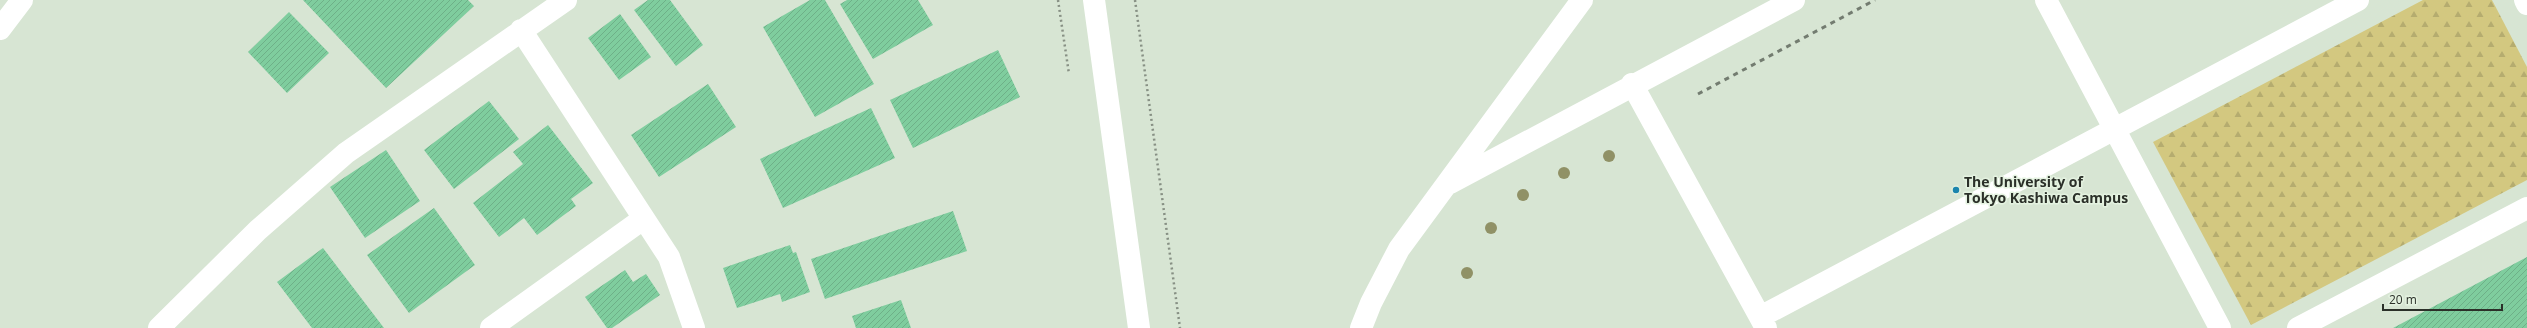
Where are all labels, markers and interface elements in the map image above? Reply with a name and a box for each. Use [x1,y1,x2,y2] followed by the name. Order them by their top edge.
[1964,172,2128,207] place label: The University of Tokyo Kashiwa Campus
[1951,185,1961,195] marker: The University of Tokyo Kashiwa Campus
[2383,286,2502,312] scale bar
[2389,291,2417,308] text: 20 m

